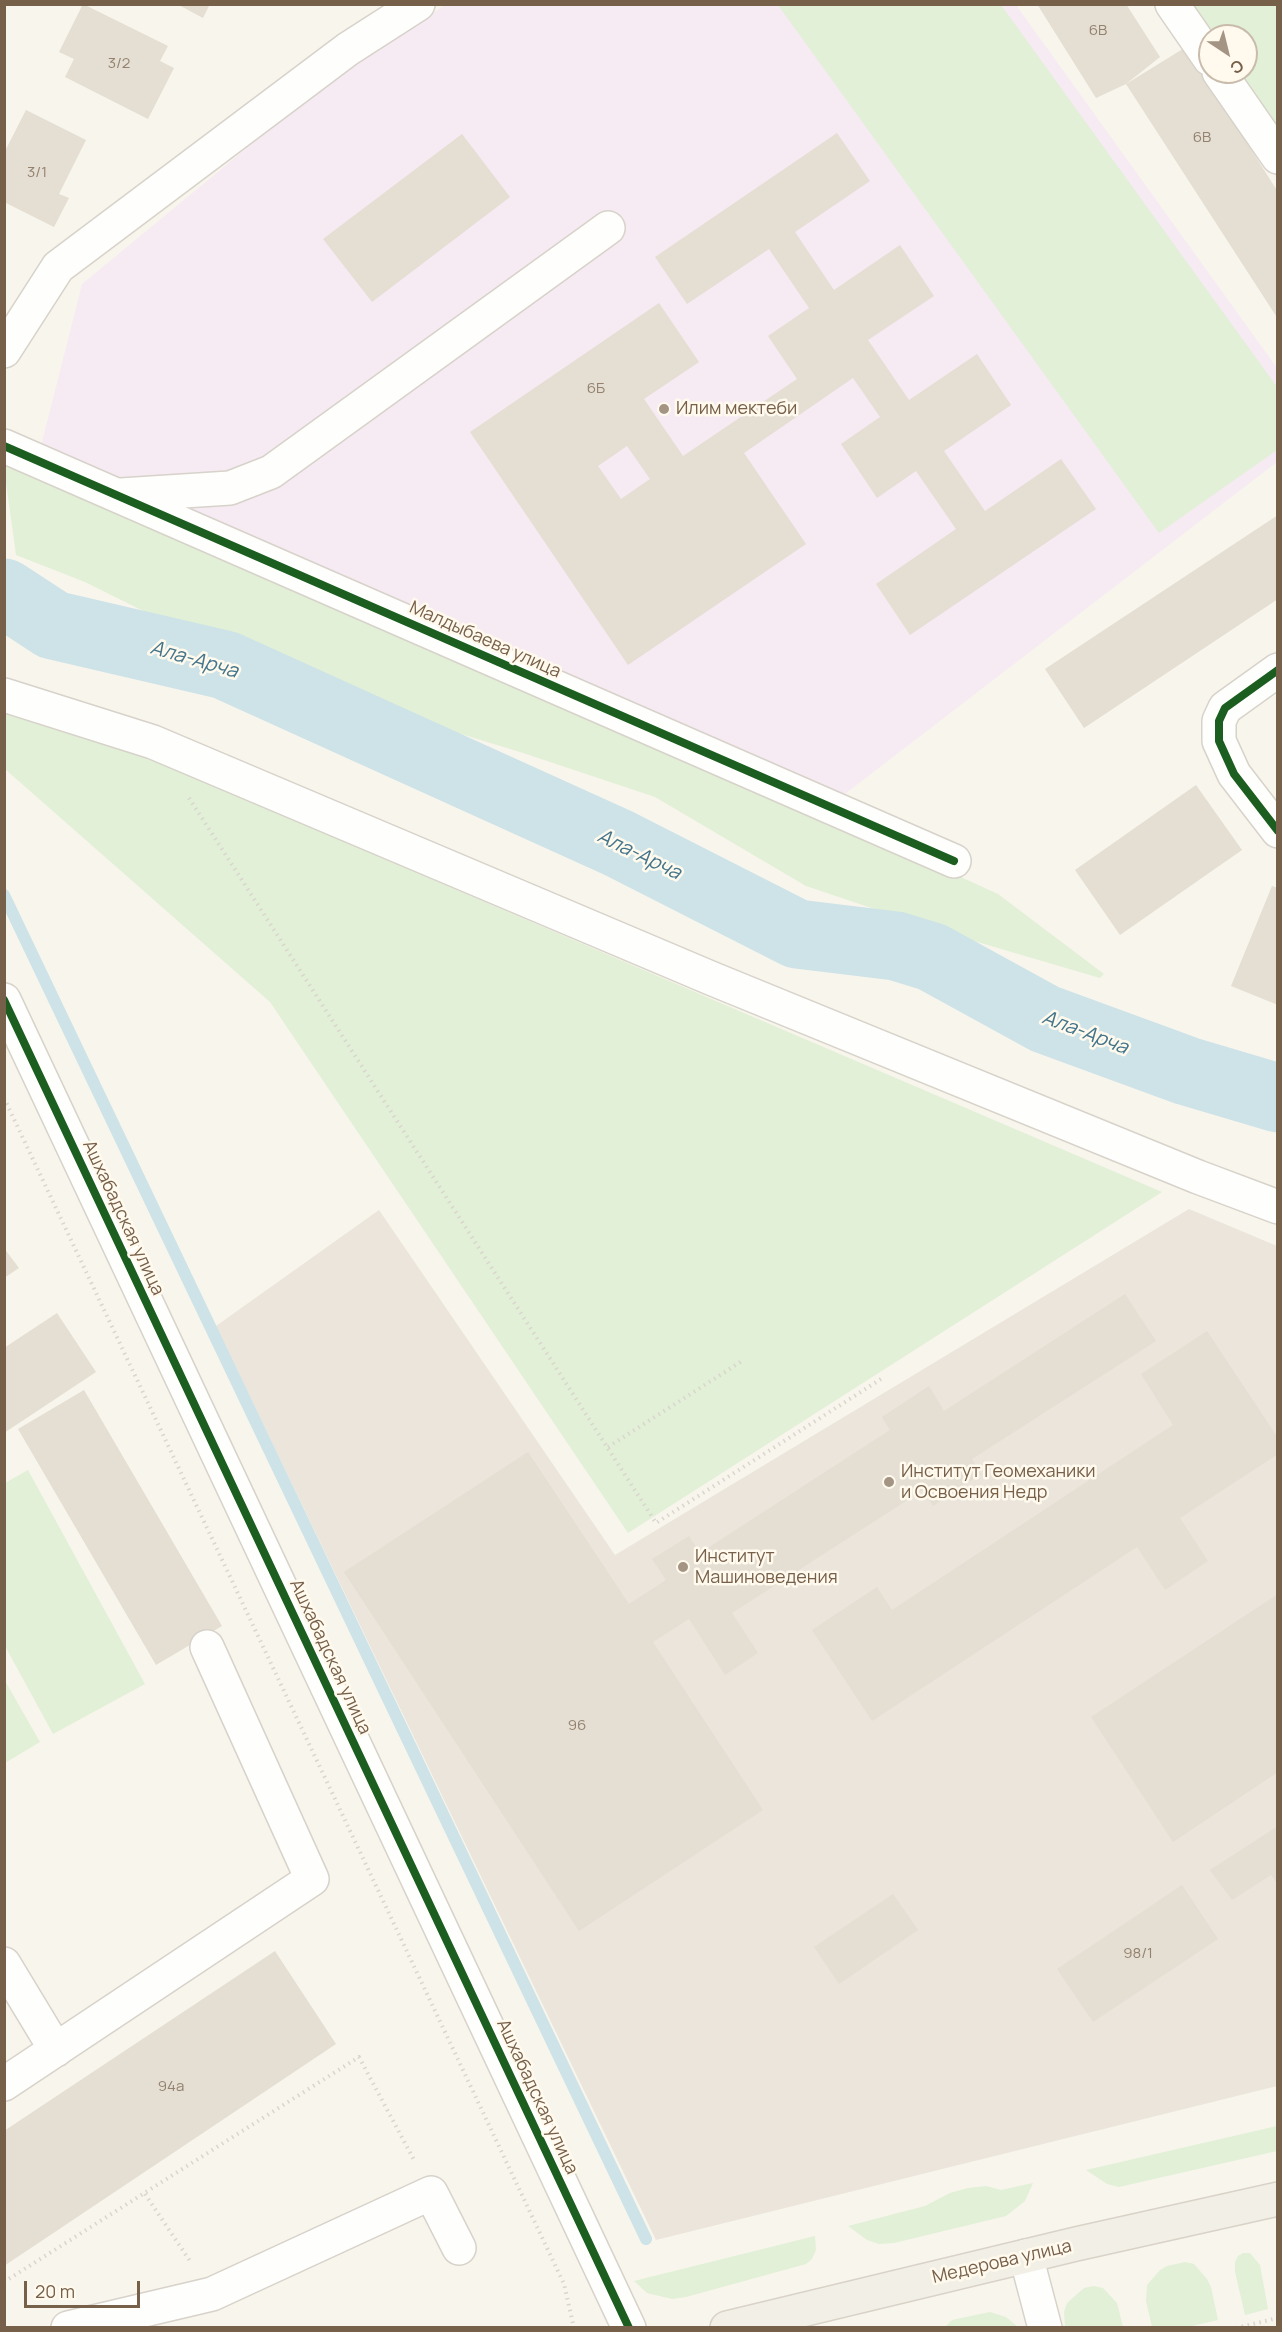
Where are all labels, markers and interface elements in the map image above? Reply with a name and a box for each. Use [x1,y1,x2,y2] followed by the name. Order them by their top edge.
[1089,22,1107,40] house number: 6В
[1198,24,1258,84] north arrow
[108,55,130,73] house number: 3/2
[1226,55,1248,80] text: С
[1193,129,1211,147] house number: 6В
[27,164,47,182] house number: 3/1
[587,380,605,398] house number: 6Б
[676,398,797,420] place label: Илим мектеби
[657,402,671,416] marker: Илим мектеби
[406,597,564,683] street label: Малдыбаева улица
[148,636,240,684] water label: Ала-Арча
[593,825,685,885] water label: Ала-Арча
[1039,1006,1131,1060] water label: Ала-Арча
[78,1137,168,1299] street label: Ашхабадская улица
[901,1461,1095,1504] place label: Институт Геомеханики и Освоения Недр
[882,1475,896,1489] marker: Институт Геомеханики и Освоения Недр
[695,1546,838,1588] place label: Институт Машиноведения
[676,1560,690,1574] marker: Институт Машиноведения
[285,1576,375,1738] street label: Ашхабадская улица
[568,1717,586,1735] house number: 96
[1123,1945,1153,1963] house number: 98/1
[492,2016,582,2178] street label: Ашхабадская улица
[158,2078,184,2096] house number: 94а
[930,2235,1074,2289] street label: Медерова улица
[27,2269,142,2307] scale bar
[35,2279,75,2303] text: 20 m

